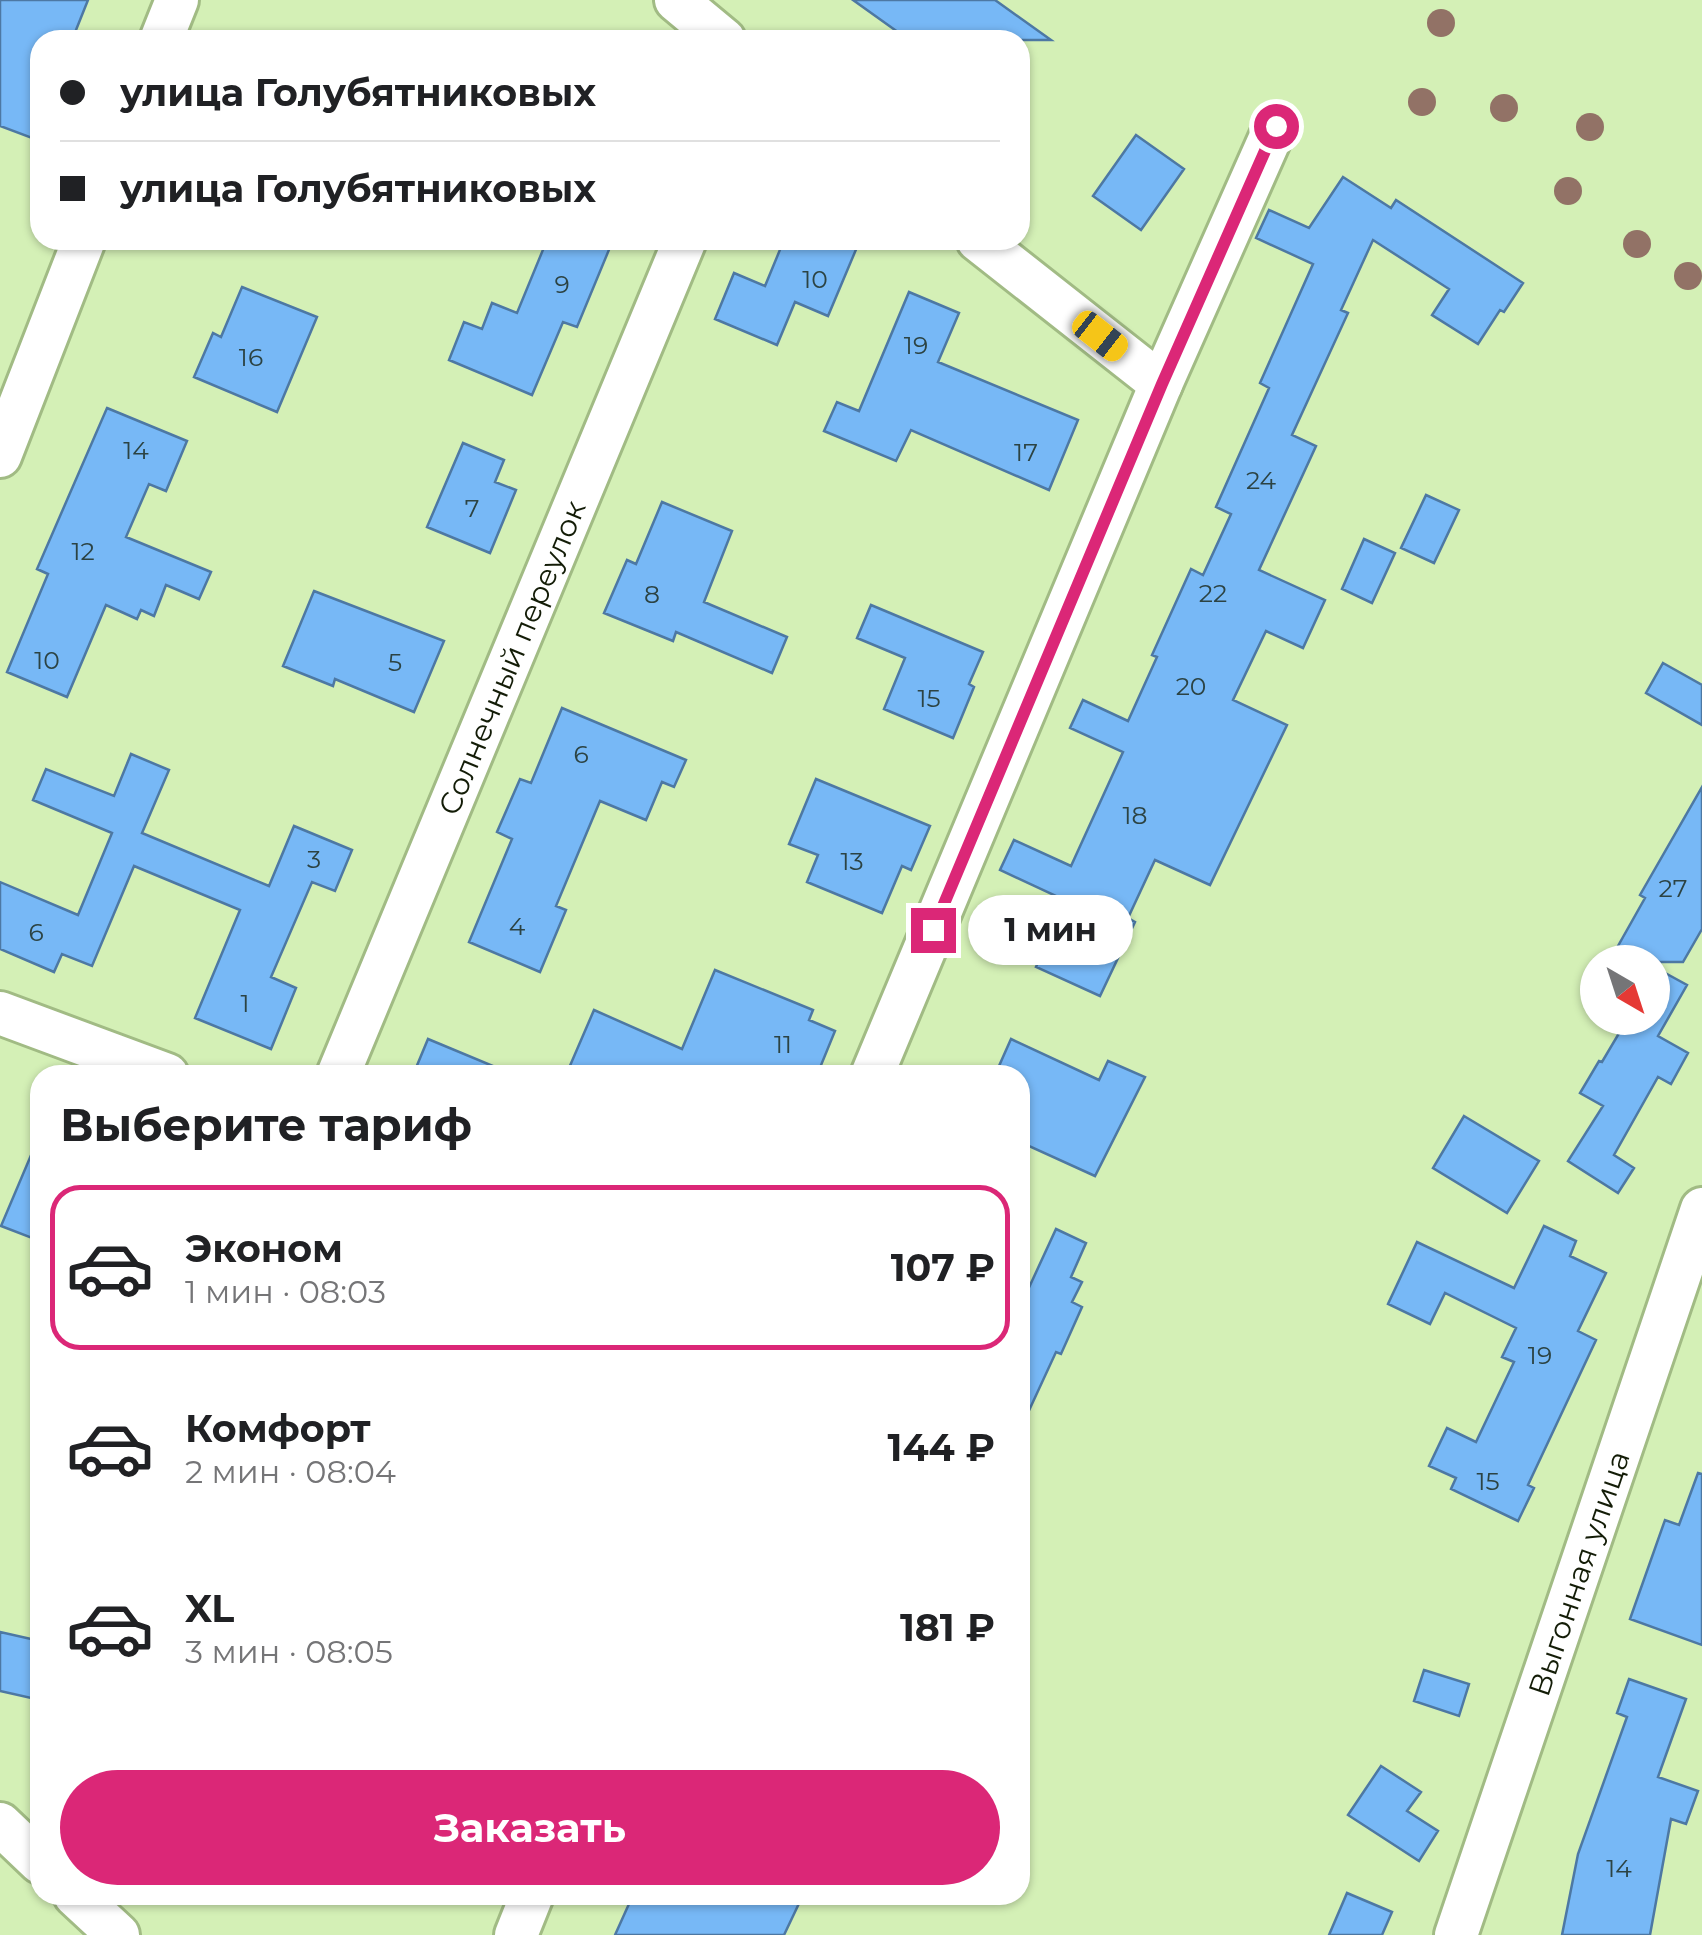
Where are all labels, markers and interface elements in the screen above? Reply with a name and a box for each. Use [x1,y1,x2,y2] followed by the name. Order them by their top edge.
[120,69,596,116] text: улица Голубятниковых
[1254,104,1299,149] route start
[120,165,596,212] text: улица Голубятниковых
[802,264,828,294] house number: 10
[554,269,570,299] house number: 9
[1067,306,1133,366] car
[904,330,928,360] house number: 19
[239,342,263,372] house number: 16
[123,435,149,465] house number: 14
[1014,437,1038,467] house number: 17
[1246,465,1277,495] house number: 24
[465,493,479,523] house number: 7
[430,494,593,820] street label: Солнечный переулок
[71,536,95,566] house number: 12
[1199,578,1227,608] house number: 22
[644,579,660,609] house number: 8
[34,645,60,675] house number: 10
[388,647,402,677] house number: 5
[1176,671,1206,701] house number: 20
[917,683,941,713] house number: 15
[573,739,589,769] house number: 6
[1123,800,1147,830] house number: 18
[307,844,321,874] house number: 3
[840,846,864,876] house number: 13
[1659,873,1687,903] house number: 27
[968,895,1133,965] callout: 1 мин
[911,908,956,953] route end
[1004,910,1097,949] text: 1 мин
[509,911,526,941] house number: 4
[28,917,44,947] house number: 6
[1580,945,1670,1035] north arrow
[1580,945,1670,1035] map controls
[240,988,250,1018] house number: 1
[774,1029,792,1059] house number: 11
[60,1097,472,1152] text: Выберите тариф
[65,1223,155,1313] icon: car
[185,1225,343,1272] text: Эконом
[891,1244,995,1291] text: 107 ₽
[185,1272,386,1311] text: 1 мин · 08:03
[1528,1340,1552,1370] house number: 19
[65,1403,155,1493] icon: car
[185,1405,371,1452] text: Комфорт
[887,1424,995,1471] text: 144 ₽
[1520,1446,1637,1701] street label: Выгонная улица
[185,1452,396,1491] text: 2 мин · 08:04
[1476,1466,1500,1496] house number: 15
[65,1583,155,1673] icon: car
[185,1585,234,1632] text: XL
[900,1604,995,1651] text: 181 ₽
[185,1632,393,1671] text: 3 мин · 08:05
[60,1770,1000,1885] button: Заказать
[1606,1853,1632,1883] house number: 14

